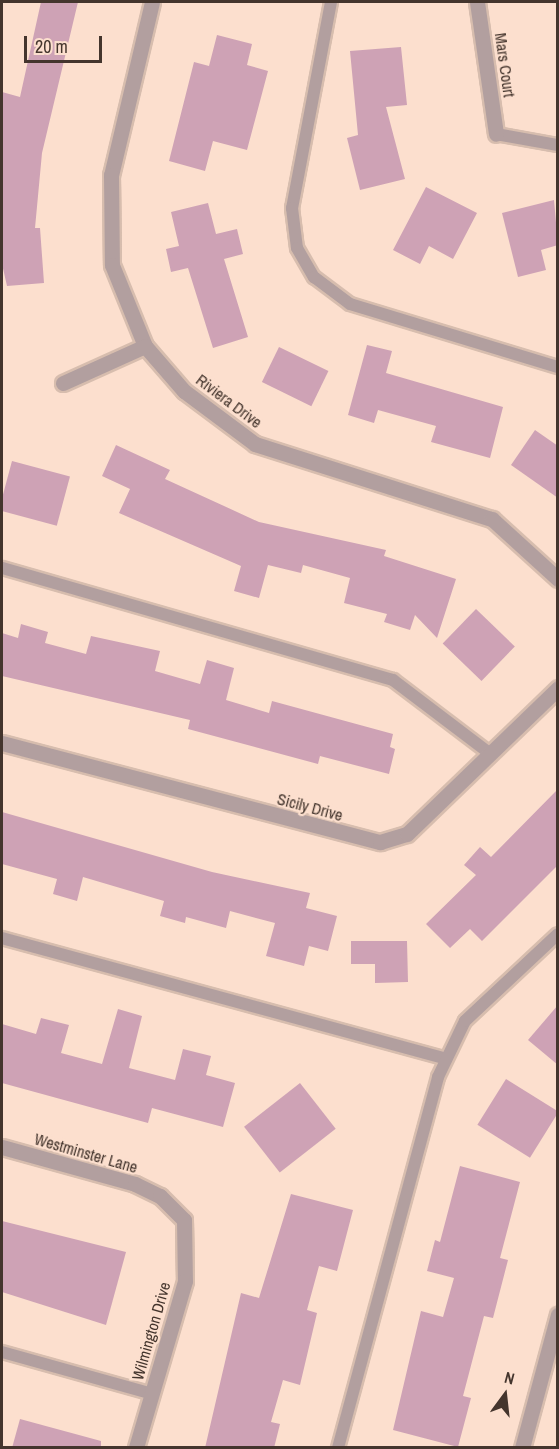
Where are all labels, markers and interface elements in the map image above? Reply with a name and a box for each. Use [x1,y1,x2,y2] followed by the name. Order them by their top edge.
[27,24,105,62] scale bar
[491,32,519,98] street label: Mars Court
[35,34,68,59] text: 20 m
[192,370,266,432] street label: Riviera Drive
[275,789,345,825] street label: Sicily Drive
[32,1129,140,1177] street label: Westminster Lane
[128,1280,174,1382] street label: Wilmington Drive
[475,1365,535,1425] north arrow
[502,1366,517,1389] text: N

